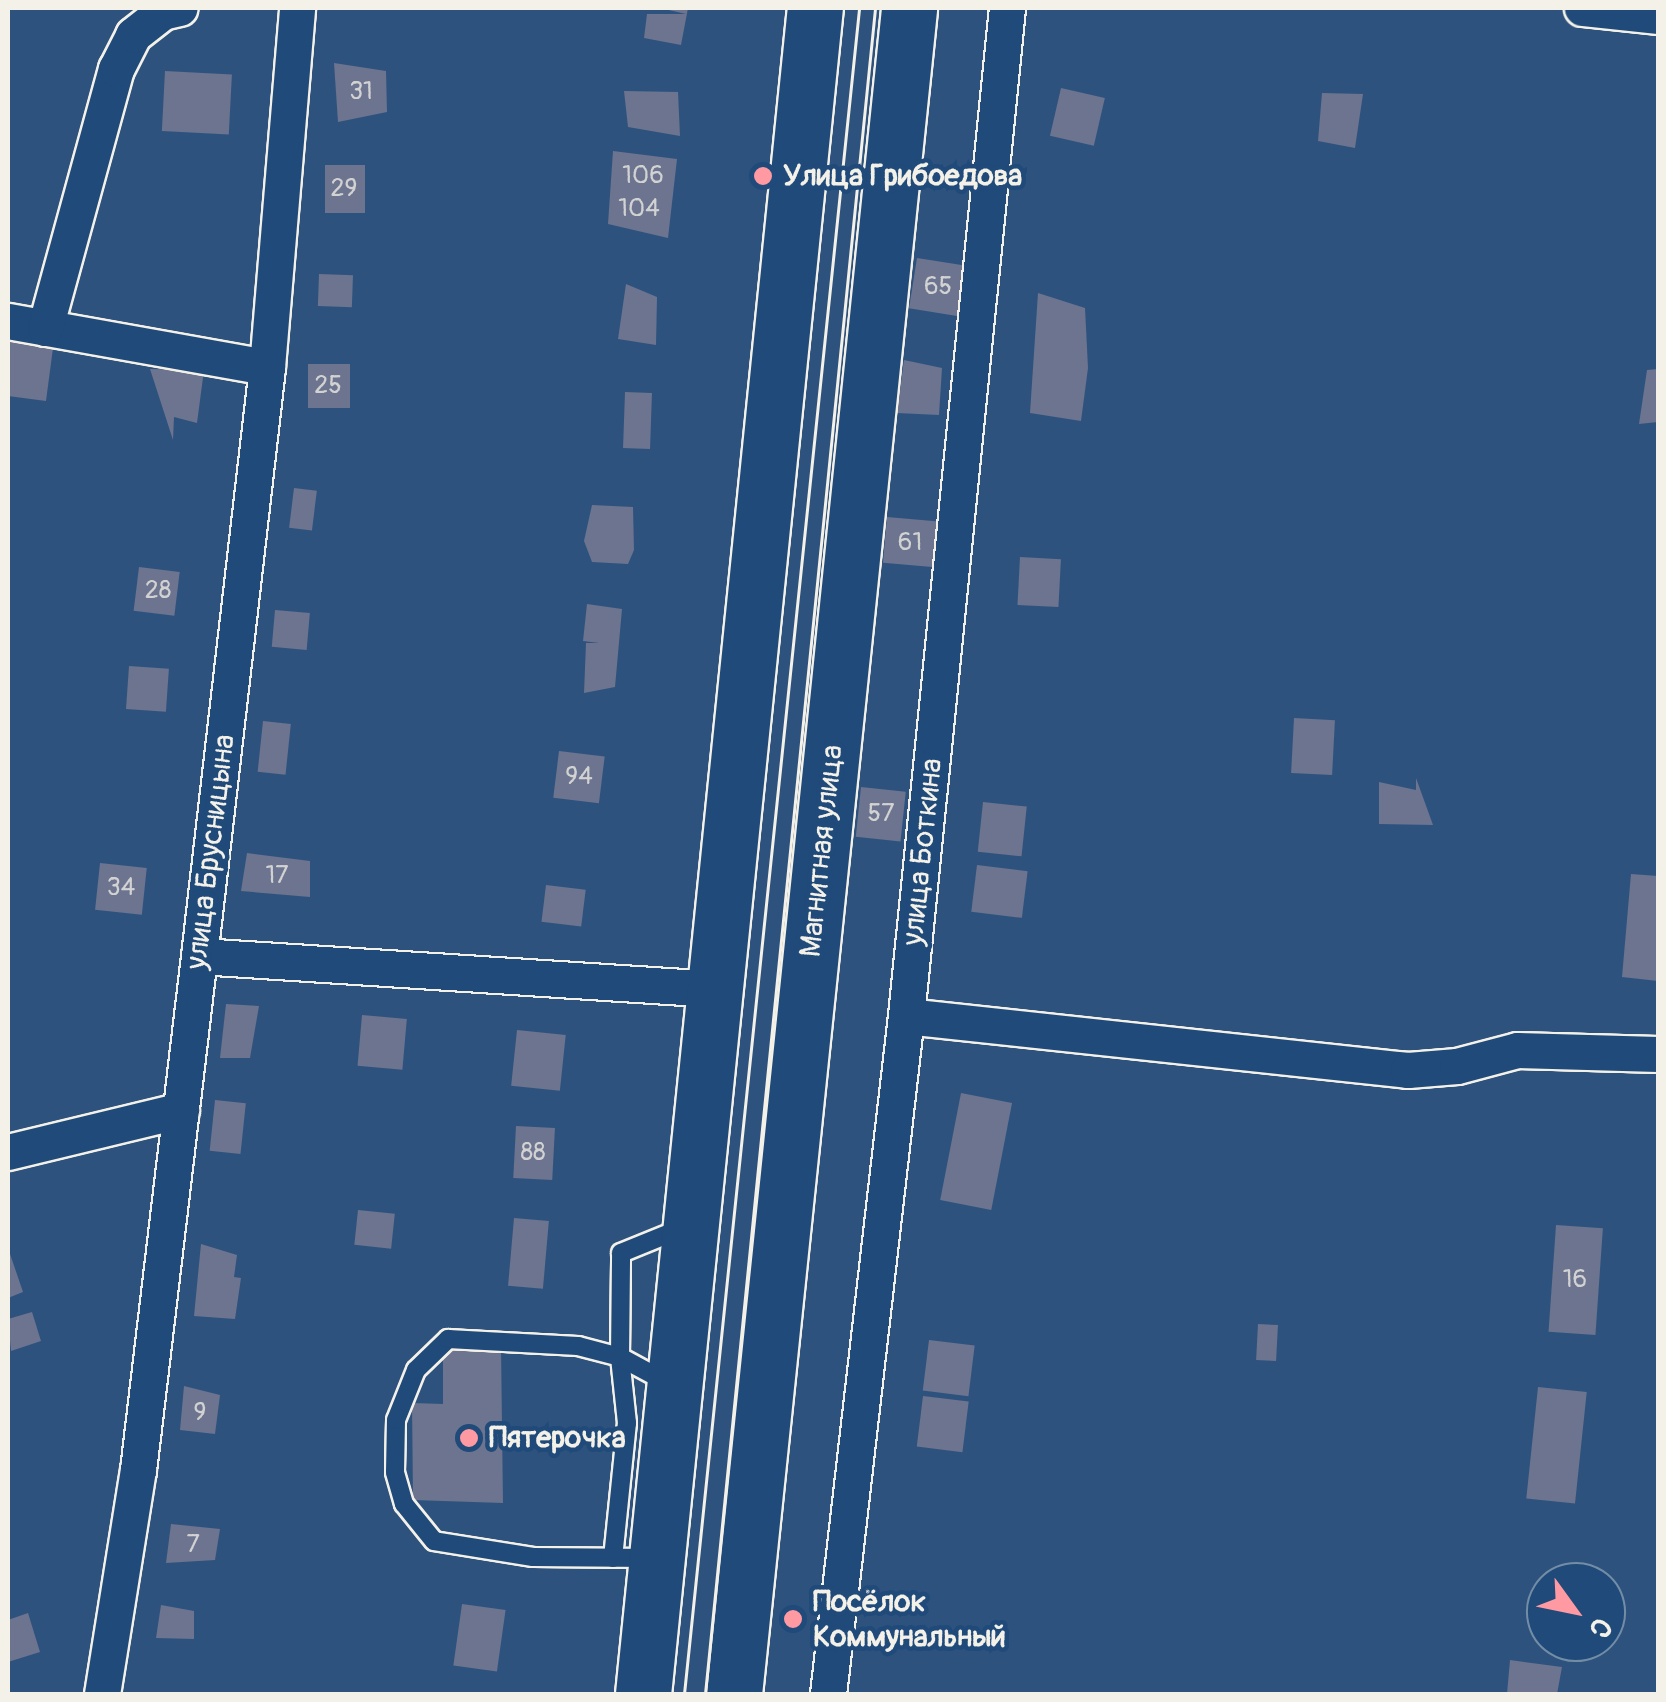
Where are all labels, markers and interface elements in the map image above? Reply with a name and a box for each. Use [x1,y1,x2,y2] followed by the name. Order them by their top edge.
[349,77,373,107] house number: 31
[783,158,1022,194] place label: Улица Грибоедова
[622,161,664,191] house number: 106
[752,165,774,187] marker: Улица Грибоедова
[331,174,357,204] house number: 29
[618,194,660,224] house number: 104
[924,272,952,302] house number: 65
[314,371,342,401] house number: 25
[898,528,922,558] house number: 61
[145,576,171,606] house number: 28
[179,732,243,972] street label: улица Брусницына
[793,743,851,959] street label: Магнитная улица
[895,757,951,947] street label: улица Боткина
[565,762,593,792] house number: 94
[868,799,894,829] house number: 57
[266,861,288,891] house number: 17
[107,873,135,903] house number: 34
[520,1138,546,1168] house number: 88
[1563,1265,1587,1295] house number: 16
[194,1398,206,1428] house number: 9
[489,1420,626,1456] place label: Пятерочка
[458,1427,480,1449] marker: Пятерочка
[186,1530,200,1560] house number: 7
[1526,1562,1626,1662] north arrow
[813,1584,1006,1654] place label: Посёлок Коммунальный
[782,1608,804,1630] marker: Посёлок Коммунальный
[1581,1611,1619,1644] text: С

